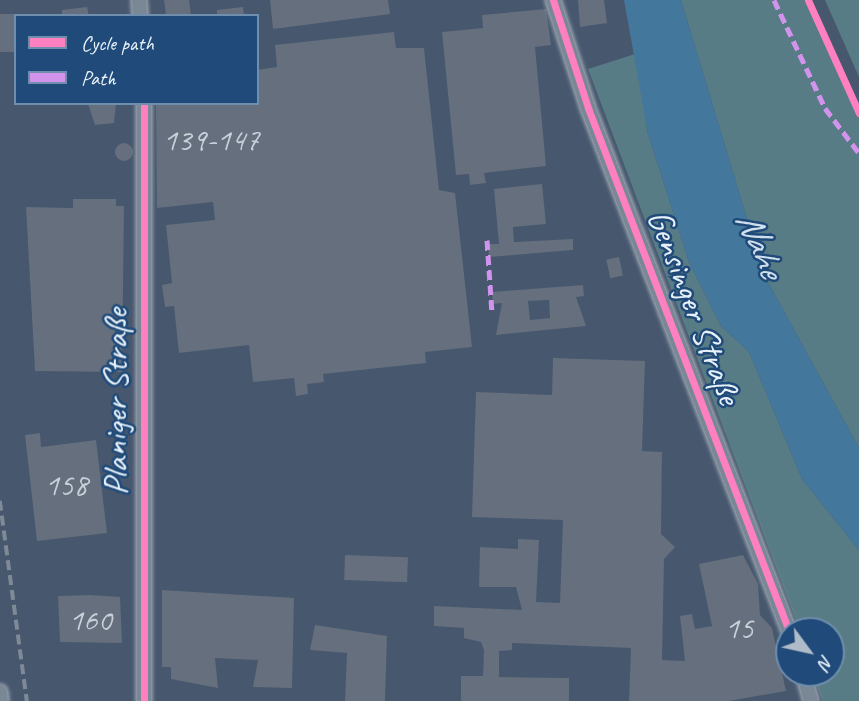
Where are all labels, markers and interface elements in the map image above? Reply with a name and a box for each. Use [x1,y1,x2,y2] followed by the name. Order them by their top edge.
[14,14,259,105] legend
[81,30,154,56] text: Cycle path
[81,65,116,91] text: Path
[163,121,259,159] house number: 139-147
[638,203,750,411] street label: Gensinger Straße
[726,204,794,284] water label: Nahe
[95,308,137,496] street label: Planiger Straße
[44,466,88,504] house number: 158
[68,601,112,639] house number: 160
[725,609,753,647] house number: 15
[775,617,845,687] north arrow
[813,651,839,674] text: N

